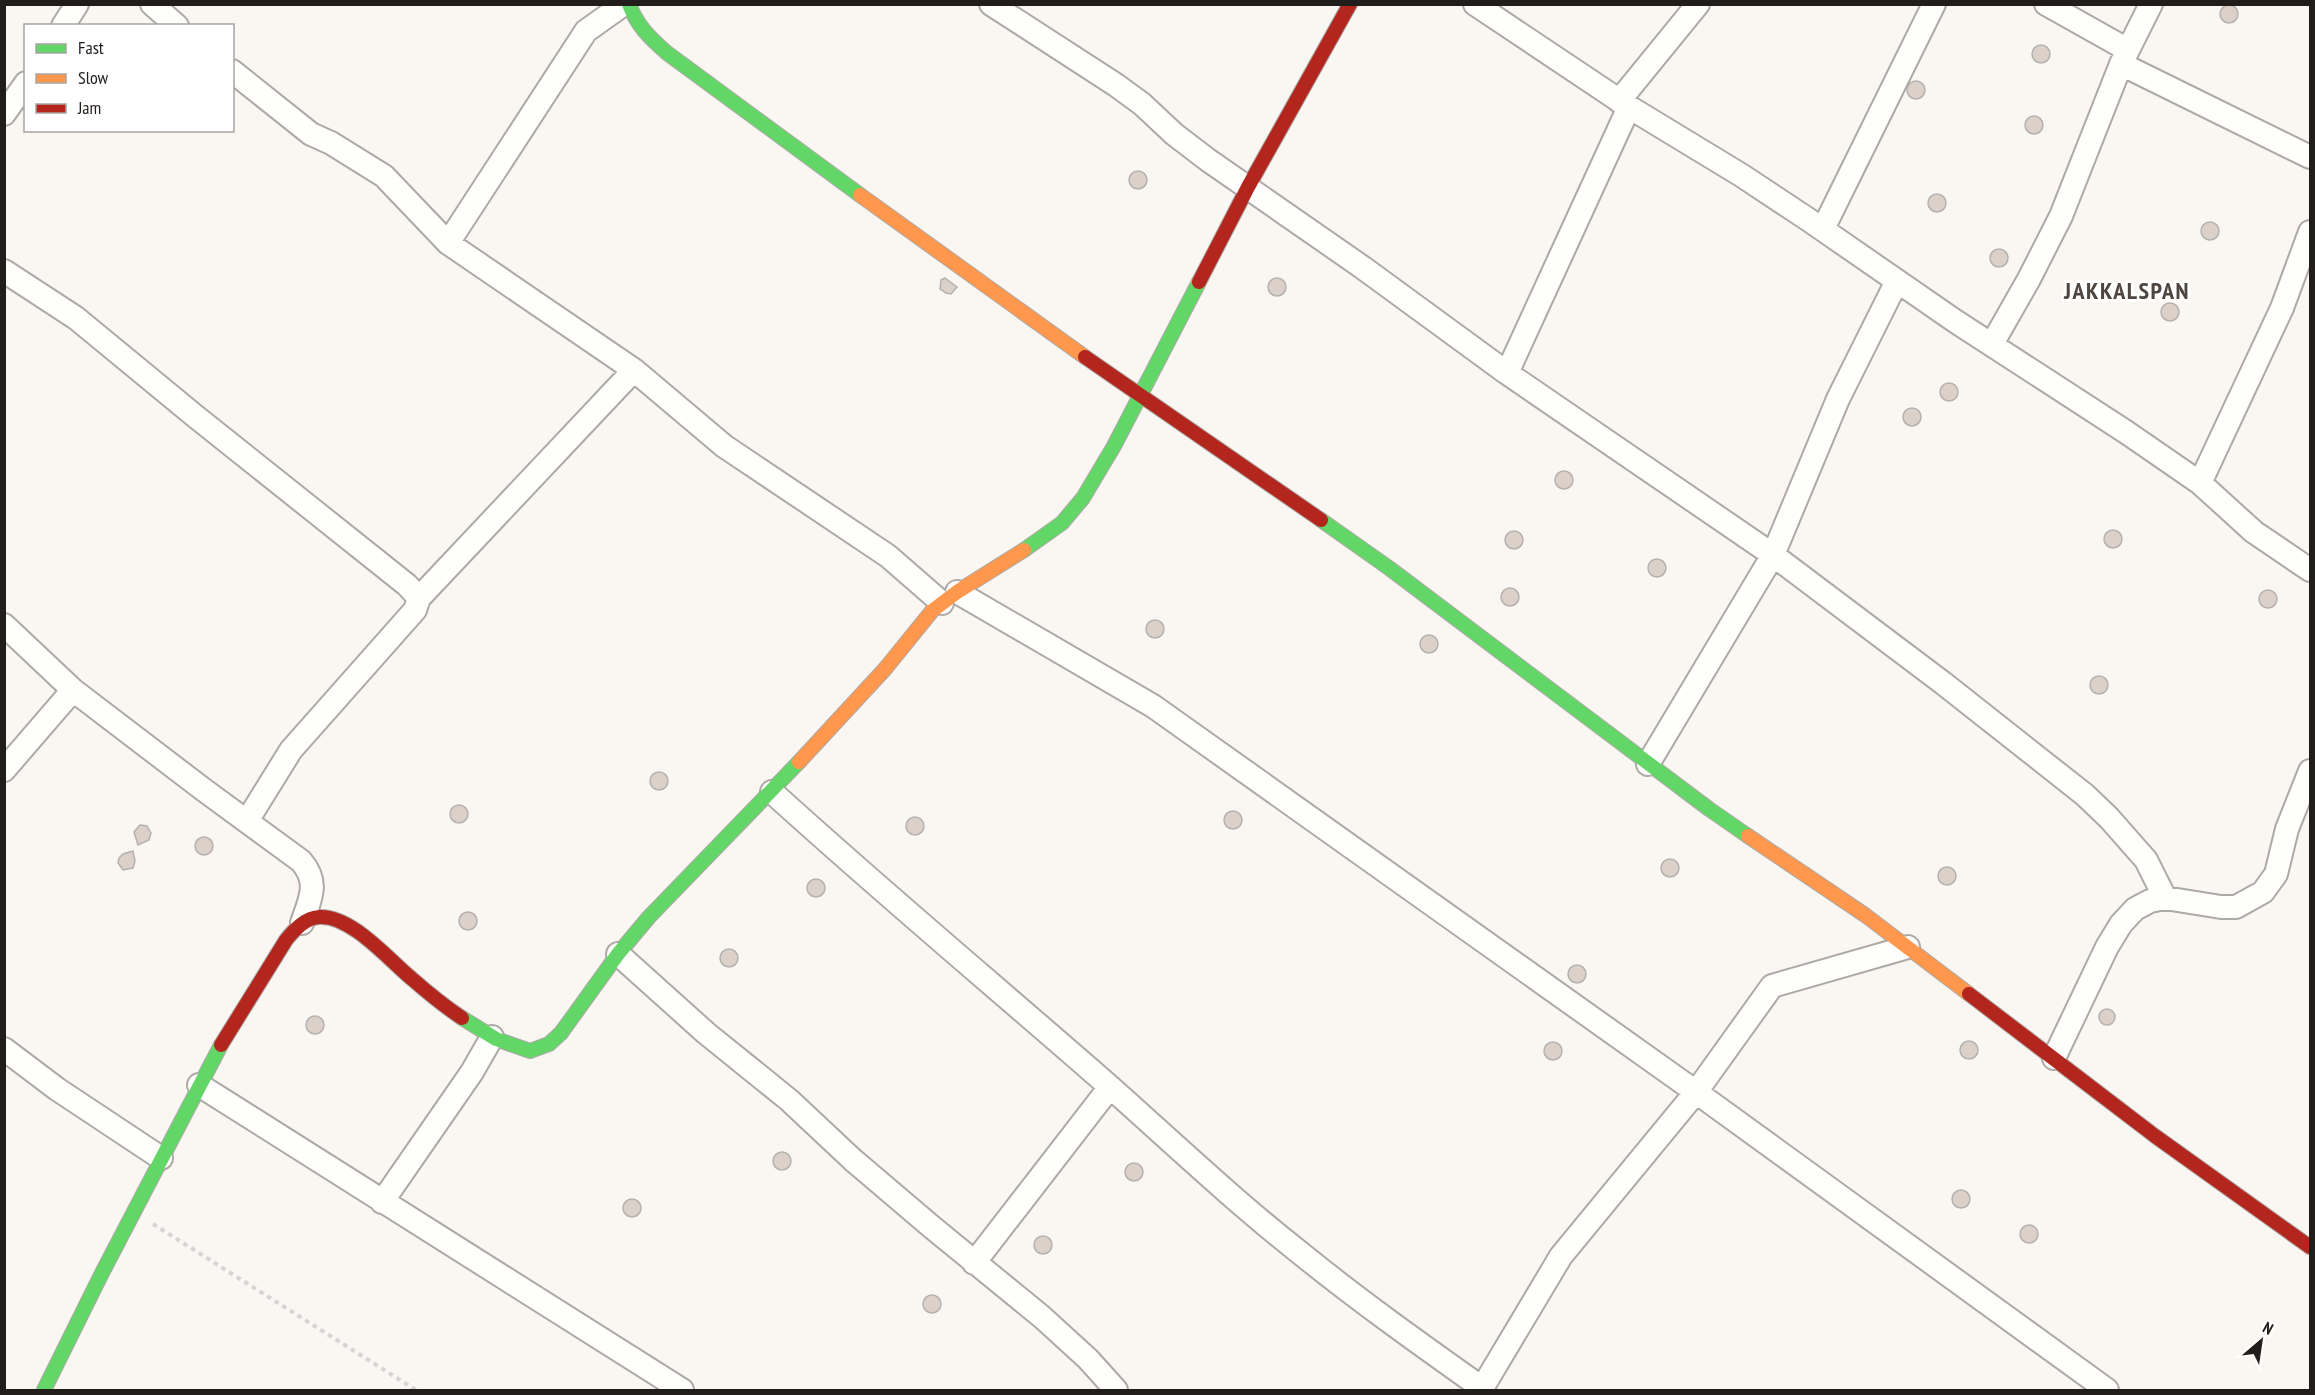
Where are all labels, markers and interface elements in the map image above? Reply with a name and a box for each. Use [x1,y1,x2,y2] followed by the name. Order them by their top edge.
[24,24,234,132] legend
[78,36,104,59] text: Fast
[78,66,109,89] text: Slow
[77,96,101,119] text: Jam
[2063,275,2190,306] district label: JAKKALSPAN
[2231,1311,2291,1371] north arrow
[2260,1317,2277,1339] text: N

